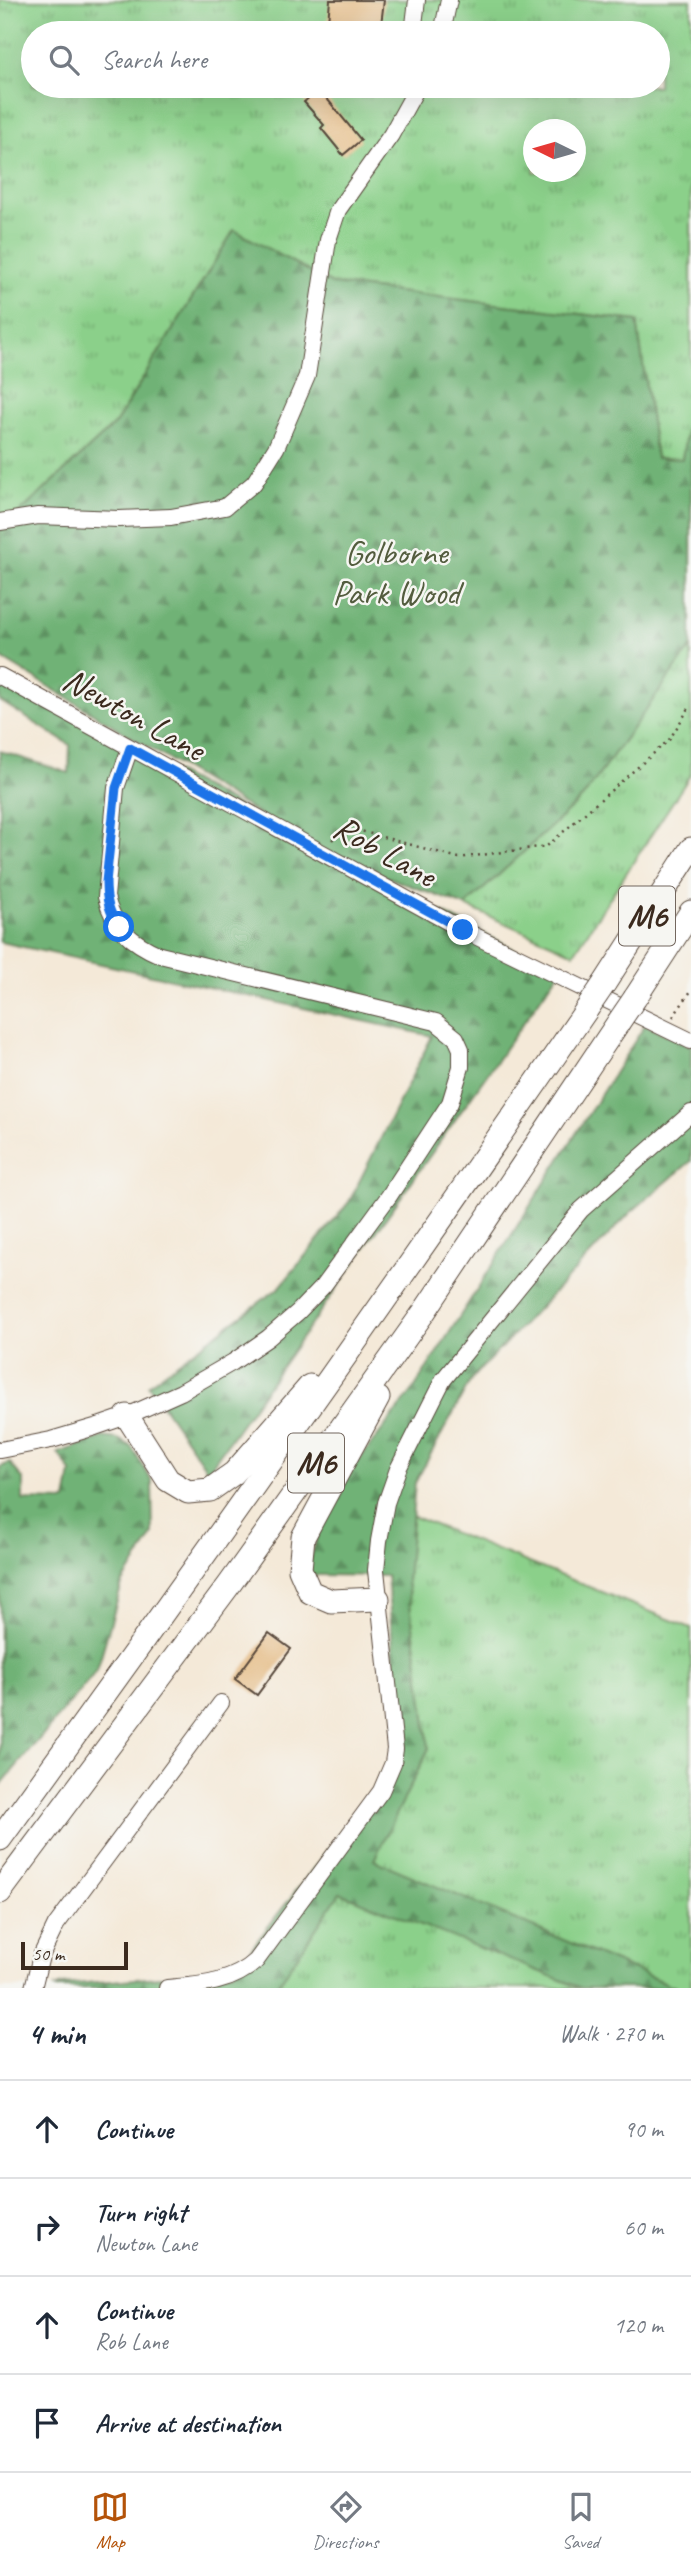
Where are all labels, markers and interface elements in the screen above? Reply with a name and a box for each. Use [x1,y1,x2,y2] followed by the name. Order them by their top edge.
[21,21,670,98] search box
[45,41,83,79] icon: search
[101,43,207,76] text: Search here
[523,119,586,182] north arrow
[332,530,465,615] park label: Golborne Park Wood
[55,657,215,773] street label: Newton Lane
[326,805,447,899] street label: Rob Lane
[619,887,675,946] road number: M6
[103,911,134,942] route start
[447,914,478,945] route end
[288,1434,344,1492] road number: M6
[21,1939,128,1971] scale bar
[32,1942,64,1966] text: 50 m
[28,2015,85,2053] text: 4 min
[559,2019,663,2048] text: Walk · 270 m
[28,2110,66,2148] icon: ahead
[95,2113,173,2146] text: Continue
[624,2115,663,2144] text: 90 m
[95,2196,186,2229] text: Turn right
[28,2208,66,2246] icon: right
[624,2213,663,2242] text: 60 m
[95,2229,197,2258] text: Newton Lane
[95,2294,173,2327] text: Continue
[28,2306,66,2344] icon: ahead
[614,2311,663,2340] text: 120 m
[95,2327,168,2356] text: Rob Lane
[28,2404,66,2442] icon: arrive
[95,2407,281,2440] text: Arrive at destination
[91,2488,129,2554] tab: Map
[312,2488,379,2554] tab: Directions
[562,2488,600,2554] tab: Saved

